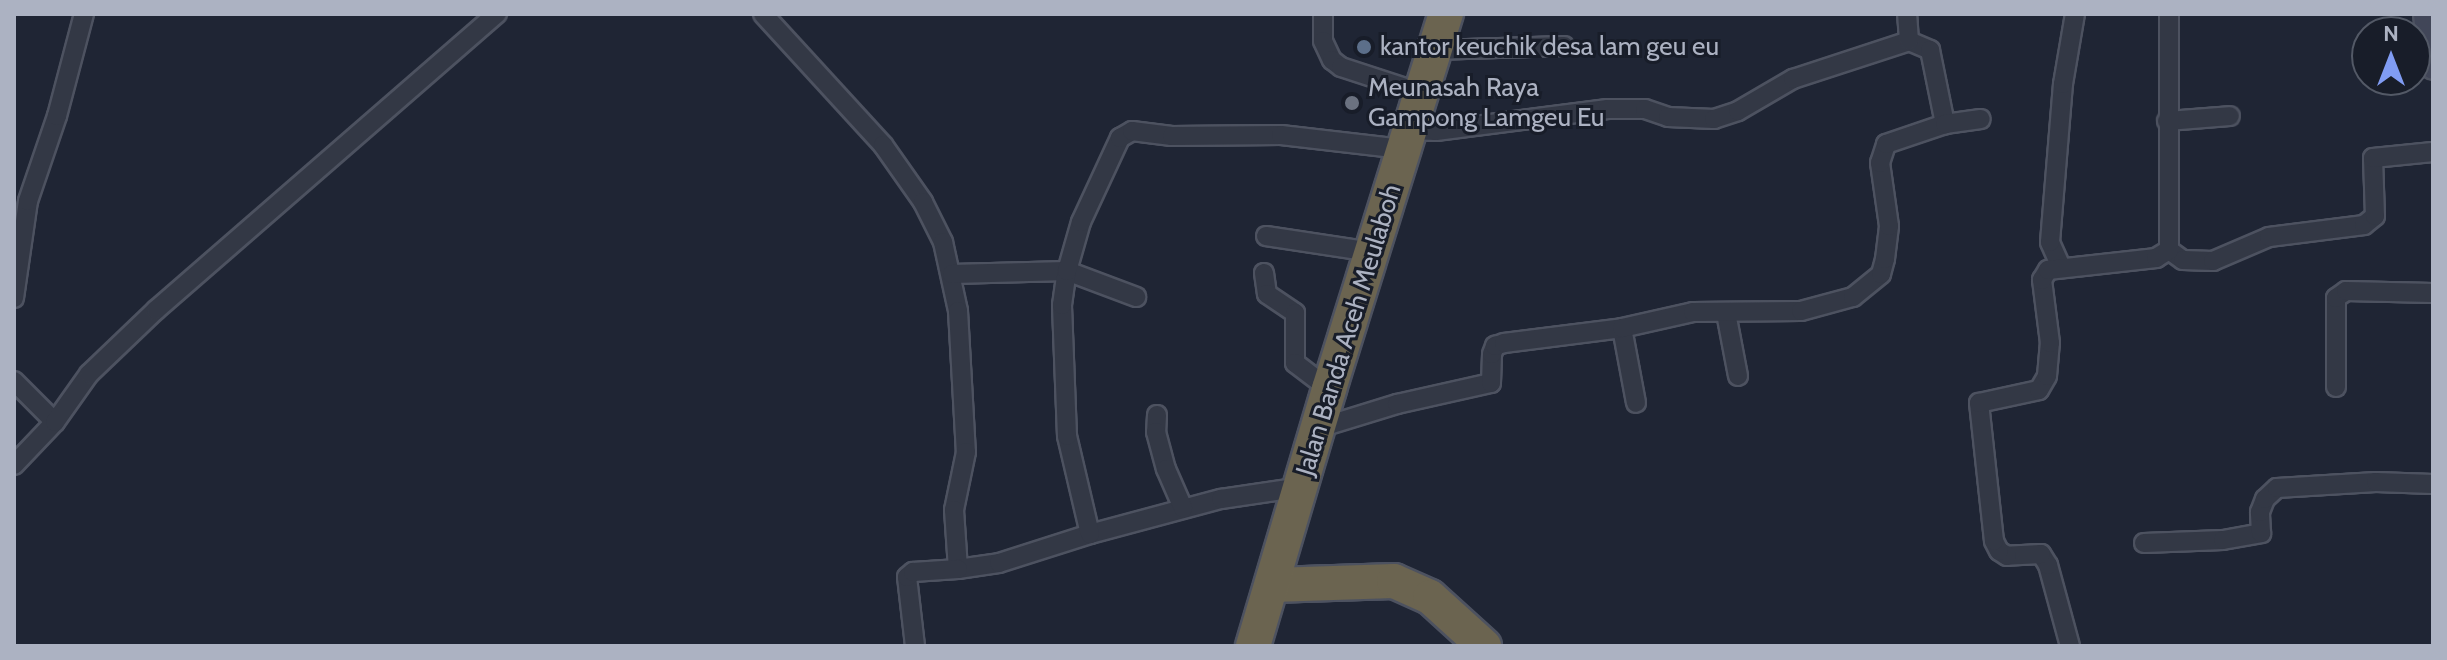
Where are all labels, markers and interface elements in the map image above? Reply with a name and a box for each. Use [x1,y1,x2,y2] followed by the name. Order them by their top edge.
[2351,16,2431,96] north arrow
[2383,20,2399,47] text: N
[1380,31,1719,63] place label: kantor keuchik desa lam geu eu
[1355,38,1373,56] marker: kantor keuchik desa lam geu eu
[1368,72,1604,134] place label: Meunasah Raya Gampong Lamgeu Eu
[1343,94,1361,112] marker: Meunasah Raya Gampong Lamgeu Eu
[1290,181,1408,479] street label: Jalan Banda Aceh Meulaboh

